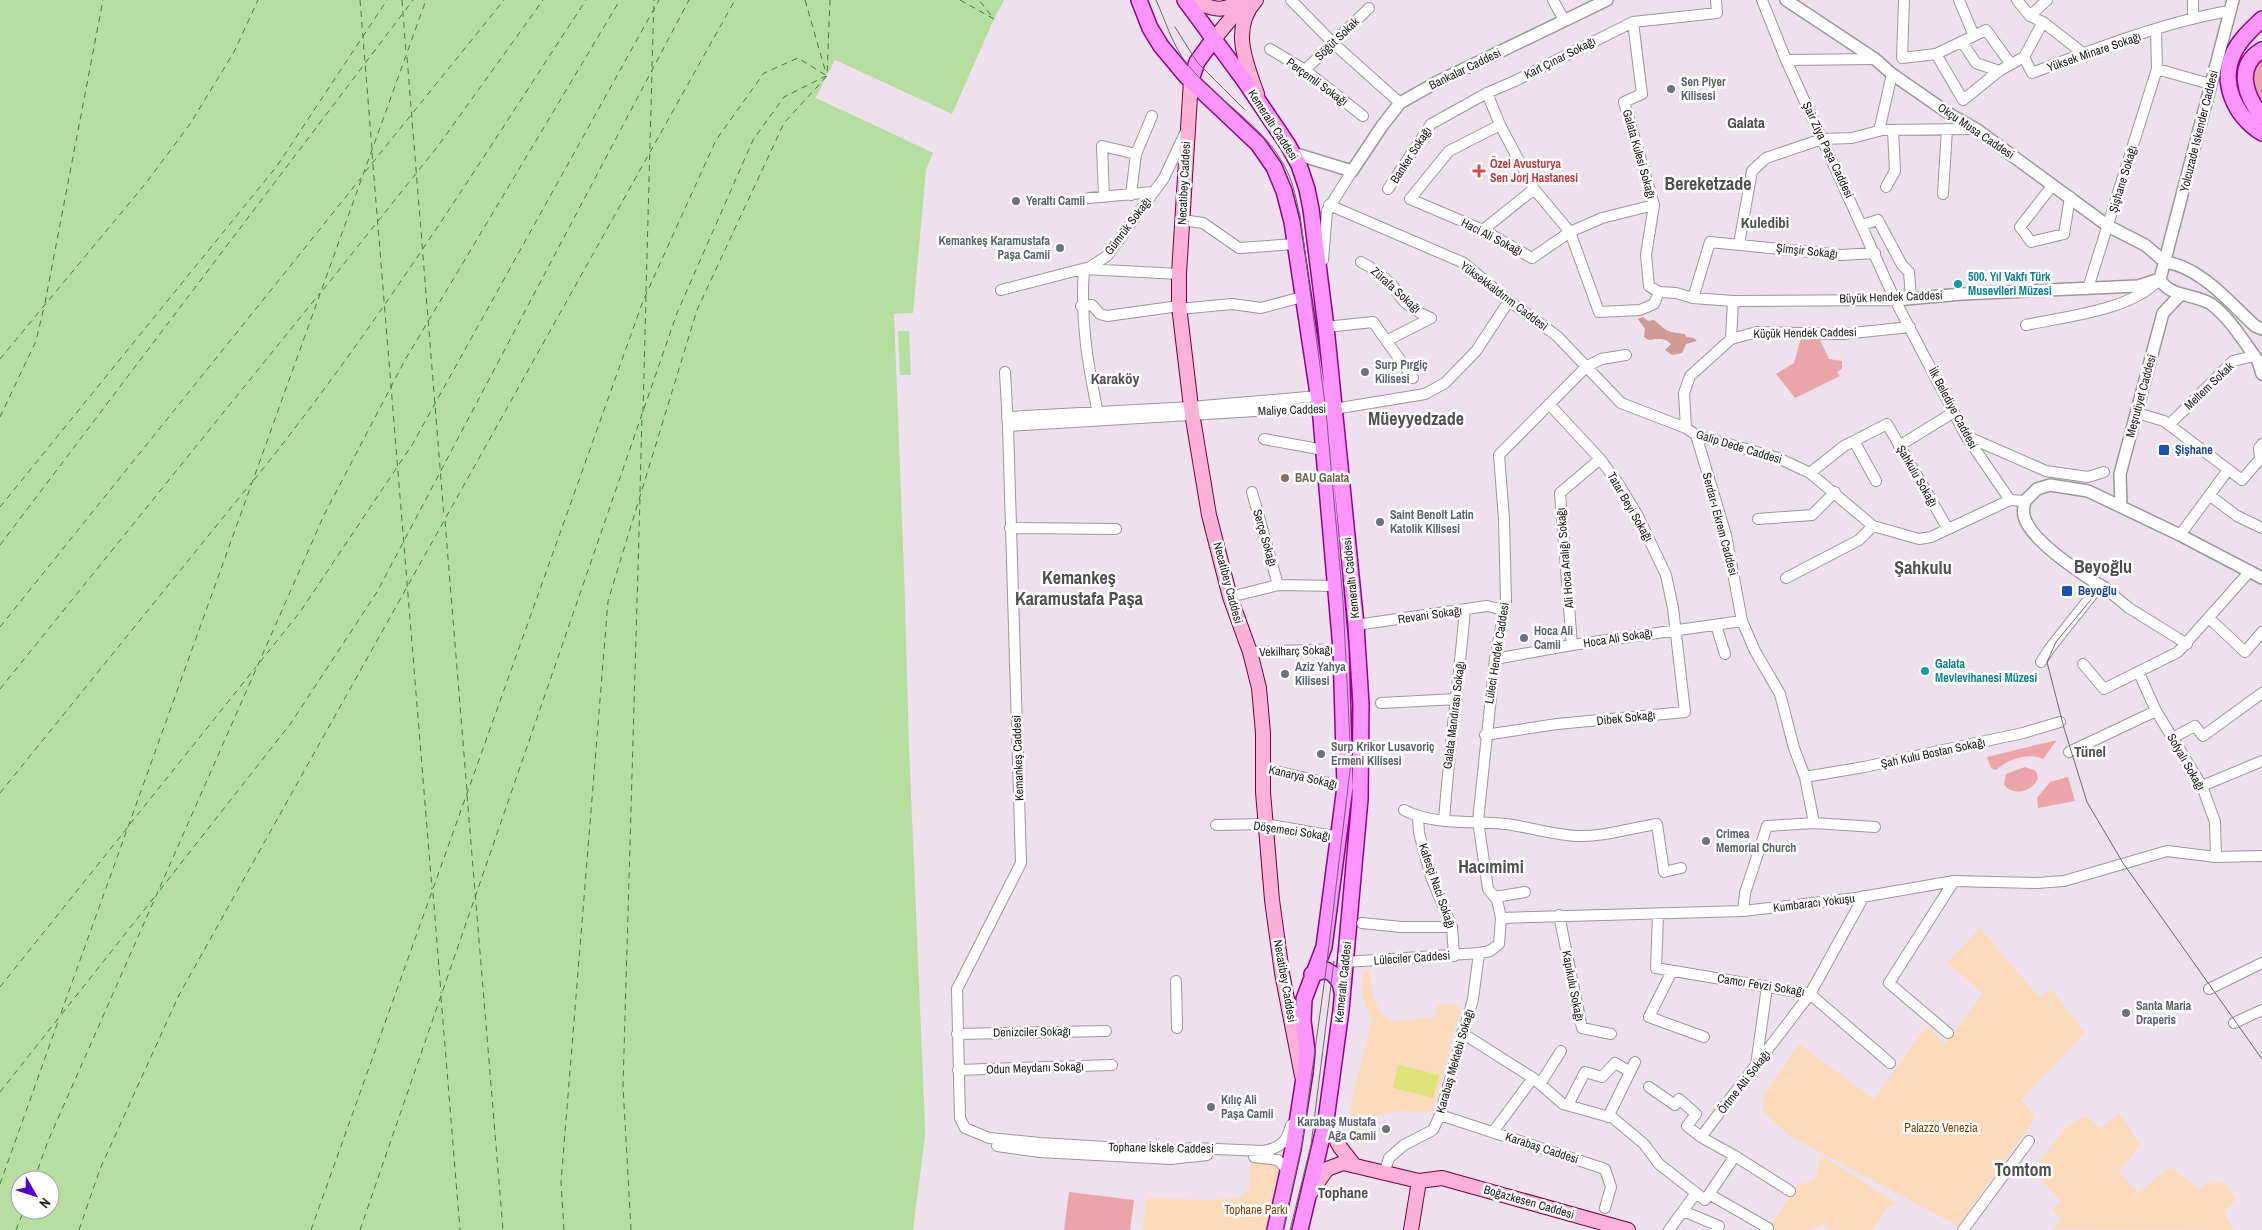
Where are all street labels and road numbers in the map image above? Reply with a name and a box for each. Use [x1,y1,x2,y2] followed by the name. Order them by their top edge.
[1311,14,1363,64] street label: Söğüt Sokak
[2045,28,2143,76] street label: Yüksek Minare Sokağı
[1522,33,1598,83] street label: Kart Çınar Sokağı
[1426,45,1504,93] street label: Bankalar Caddesi
[1283,54,1351,110] street label: Perçemli Sokağı
[2176,68,2222,194] street label: Yolcuzade Iskender Caddesi
[1244,86,1302,164] street label: Kemeraltı Caddesi
[1799,99,1857,201] street label: Şair Ziya Paşa Caddesi
[1935,99,2017,163] street label: Okçu Musa Caddesi
[1619,107,1659,201] street label: Galata Kulesi Sokağı
[1387,124,1435,186] street label: Banker Sokağı
[1174,141,1194,225] street label: Necatibey Caddesi
[2105,143,2141,215] street label: Şişhane Sokağı
[1101,194,1155,258] street label: Gümrük Sokağı
[1458,215,1526,259] street label: Haci Ali Sokağı
[1775,240,1839,262] street label: Şimşir Sokağı
[1457,258,1551,334] street label: Yüksekkaldırım Caddesi
[1368,263,1424,317] street label: Zürafa Sokağı
[1839,287,1943,307] street label: Büyük Hendek Caddesi
[1753,324,1857,342] street label: Küçük Hendek Caddesi
[2122,353,2160,439] street label: Meşrutiyet Caddesi
[2181,359,2237,413] street label: Meltem Sokak
[1925,364,1981,452] street label: İlk Belediye Caddesi
[1258,401,1326,419] street label: Maliye Caddesi
[1694,426,1784,468] street label: Galip Dede Caddesi
[1893,442,1941,510] street label: Şahkulu Sokağı
[1604,469,1656,545] street label: Tatar Beyi Sokağı
[1699,471,1741,577] street label: Serdar-ı Ekrem Caddesi
[1249,507,1281,569] street label: Serçe Sokağı
[1553,507,1577,610] street label: Ali Hoca Aralığı Sokağı
[1339,537,1363,619] street label: Kemeraltı Caddesi
[1209,541,1247,625] street label: Necatibey Caddesi
[1481,601,1513,705] street label: Lüleci Hendek Caddesi
[1397,603,1463,627] street label: Revani Sokağı
[1582,625,1654,651] street label: Hoca Ali Sokağı
[1259,642,1333,660] street label: Vekilharç Sokağı
[1439,660,1469,770] street label: Galata Mandırası Sokağı
[1596,707,1656,729] street label: Dibek Sokağı
[1009,715,1027,801] street label: Kemankeş Caddesi
[2163,731,2209,793] street label: Sofyalı Sokağı
[1879,734,1987,772] street label: Şah Kulu Bostan Sokağı
[1267,761,1339,793] street label: Kanarya Sokağı
[1252,818,1332,844] street label: Döşemeci Sokağı
[1415,841,1459,931] street label: Kafesçi Naci Sokağı
[1772,890,1856,916] street label: Kumbaracı Yokuşu
[1270,938,1300,1024] street label: Necatibey Caddesi
[1331,941,1355,1023] street label: Kemeraltı Caddesi
[1373,947,1451,969] street label: Lüleciler Caddesi
[1558,949,1588,1023] street label: Kapıkulu Sokağı
[1716,970,1806,1000] street label: Camcı Fevzi Sokağı
[1432,1007,1478,1115] street label: Karabaş Mektebi Sokağı
[993,1023,1071,1041] street label: Denizciler Sokağı
[1713,1046,1774,1117] street label: Örtme Alti Sokağı
[986,1058,1084,1078] street label: Odun Meydanı Sokağı
[1503,1129,1581,1167] street label: Karabaş Caddesi
[1108,1139,1214,1157] street label: Tophane İskele Caddesi
[1482,1181,1576,1223] street label: Boğazkesen Caddesi

